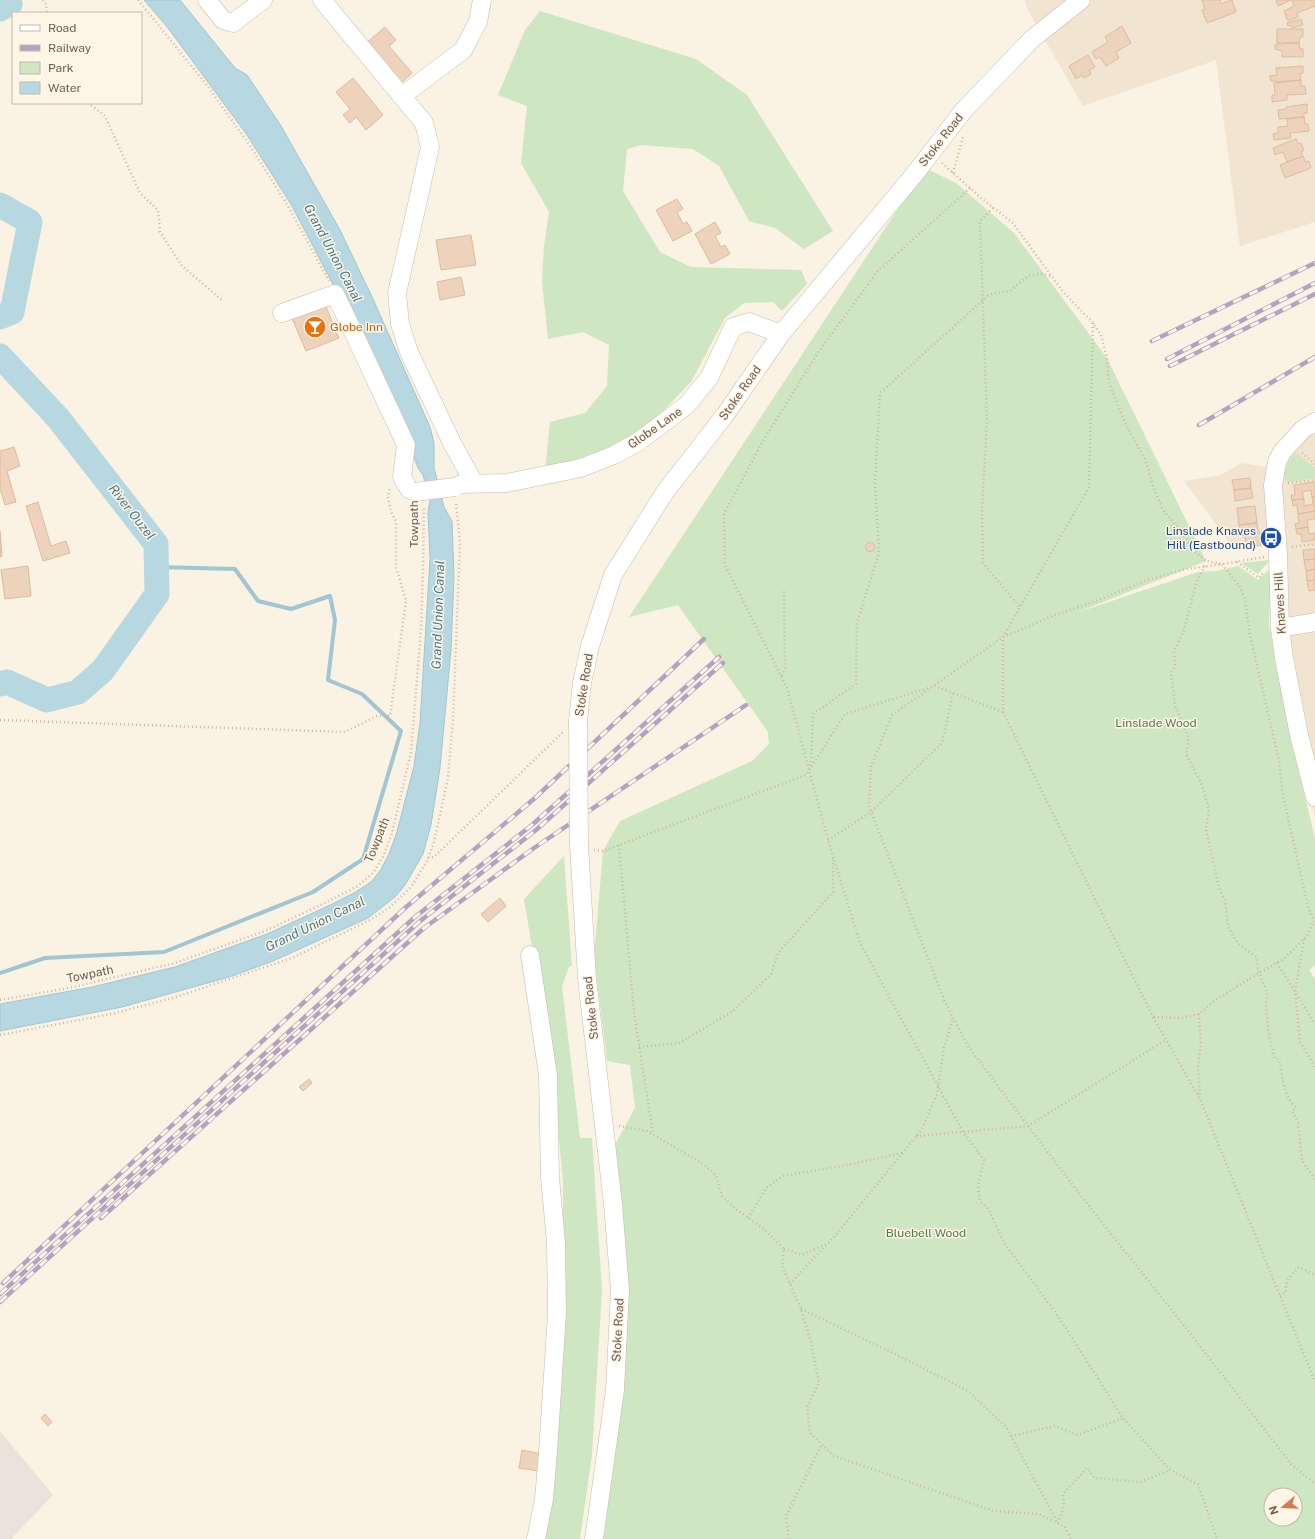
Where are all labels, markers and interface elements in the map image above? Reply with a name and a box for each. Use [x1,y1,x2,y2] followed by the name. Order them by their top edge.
[12,12,142,104] legend
[48,21,76,35] text: Road
[48,41,92,55] text: Railway
[48,61,74,75] text: Park
[48,81,82,95] text: Water
[916,111,966,169] street label: Stoke Road
[301,201,365,305] water label: Grand Union Canal
[302,314,328,340] bar icon: Globe Inn
[330,320,383,334] place label: Globe Inn
[716,363,764,423] street label: Stoke Road
[625,404,685,452] street label: Globe Lane
[106,481,158,543] water label: River Ouzel
[407,500,421,548] street label: Towpath
[1166,524,1256,552] place label: Linslade Knaves Hill (Eastbound)
[1258,525,1284,551] bus stop icon: Linslade Knaves Hill (Eastbound)
[429,560,447,670] water label: Grand Union Canal
[1271,571,1289,635] street label: Knaves Hill
[572,652,596,718] street label: Stoke Road
[1115,716,1197,730] park label: Linslade Wood
[362,815,392,865] street label: Towpath
[263,893,367,955] water label: Grand Union Canal
[65,962,115,986] street label: Towpath
[581,976,601,1040] street label: Stoke Road
[886,1226,966,1240] park label: Bluebell Wood
[609,1298,627,1362] street label: Stoke Road
[1263,1487,1303,1527] north arrow
[1266,1504,1281,1516] text: N

